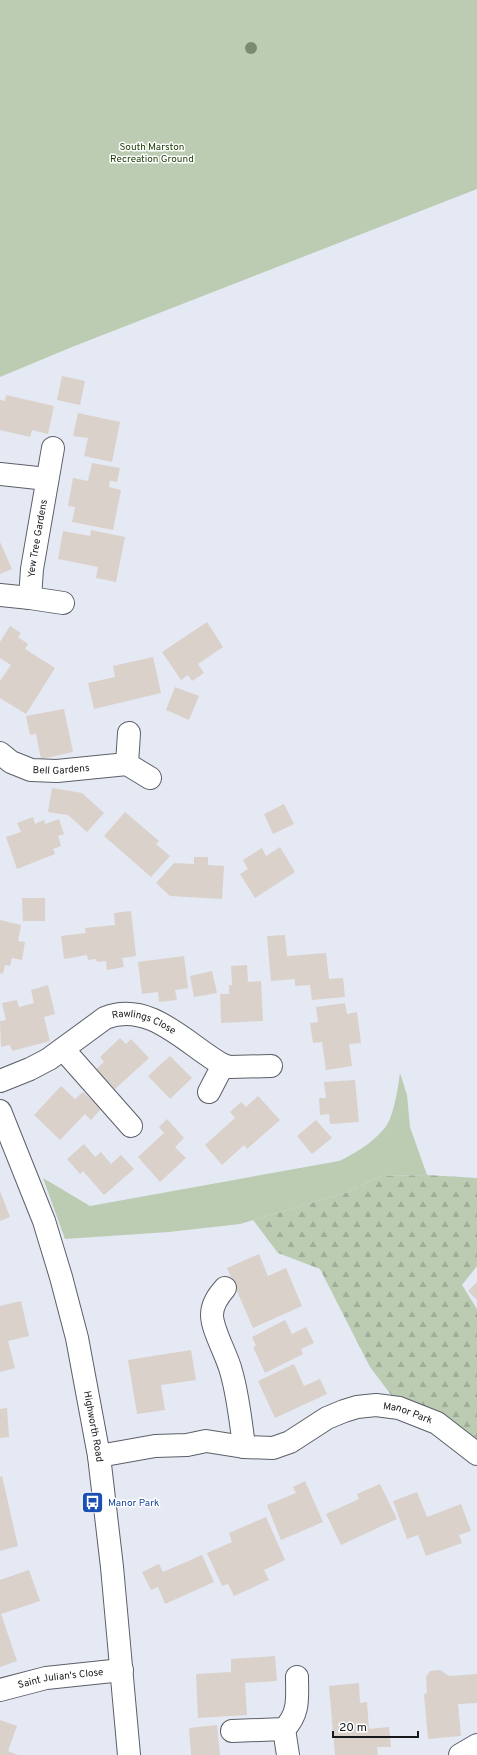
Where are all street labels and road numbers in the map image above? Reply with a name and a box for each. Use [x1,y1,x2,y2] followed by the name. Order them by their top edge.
[25,498,51,578] street label: Yew Tree Gardens
[32,761,91,778] street label: Bell Gardens
[111,1007,178,1037] street label: Rawlings Close
[80,1390,106,1463] street label: Highworth Road
[382,1399,434,1427] street label: Manor Park
[16,1665,104,1692] street label: Saint Julian's Close

